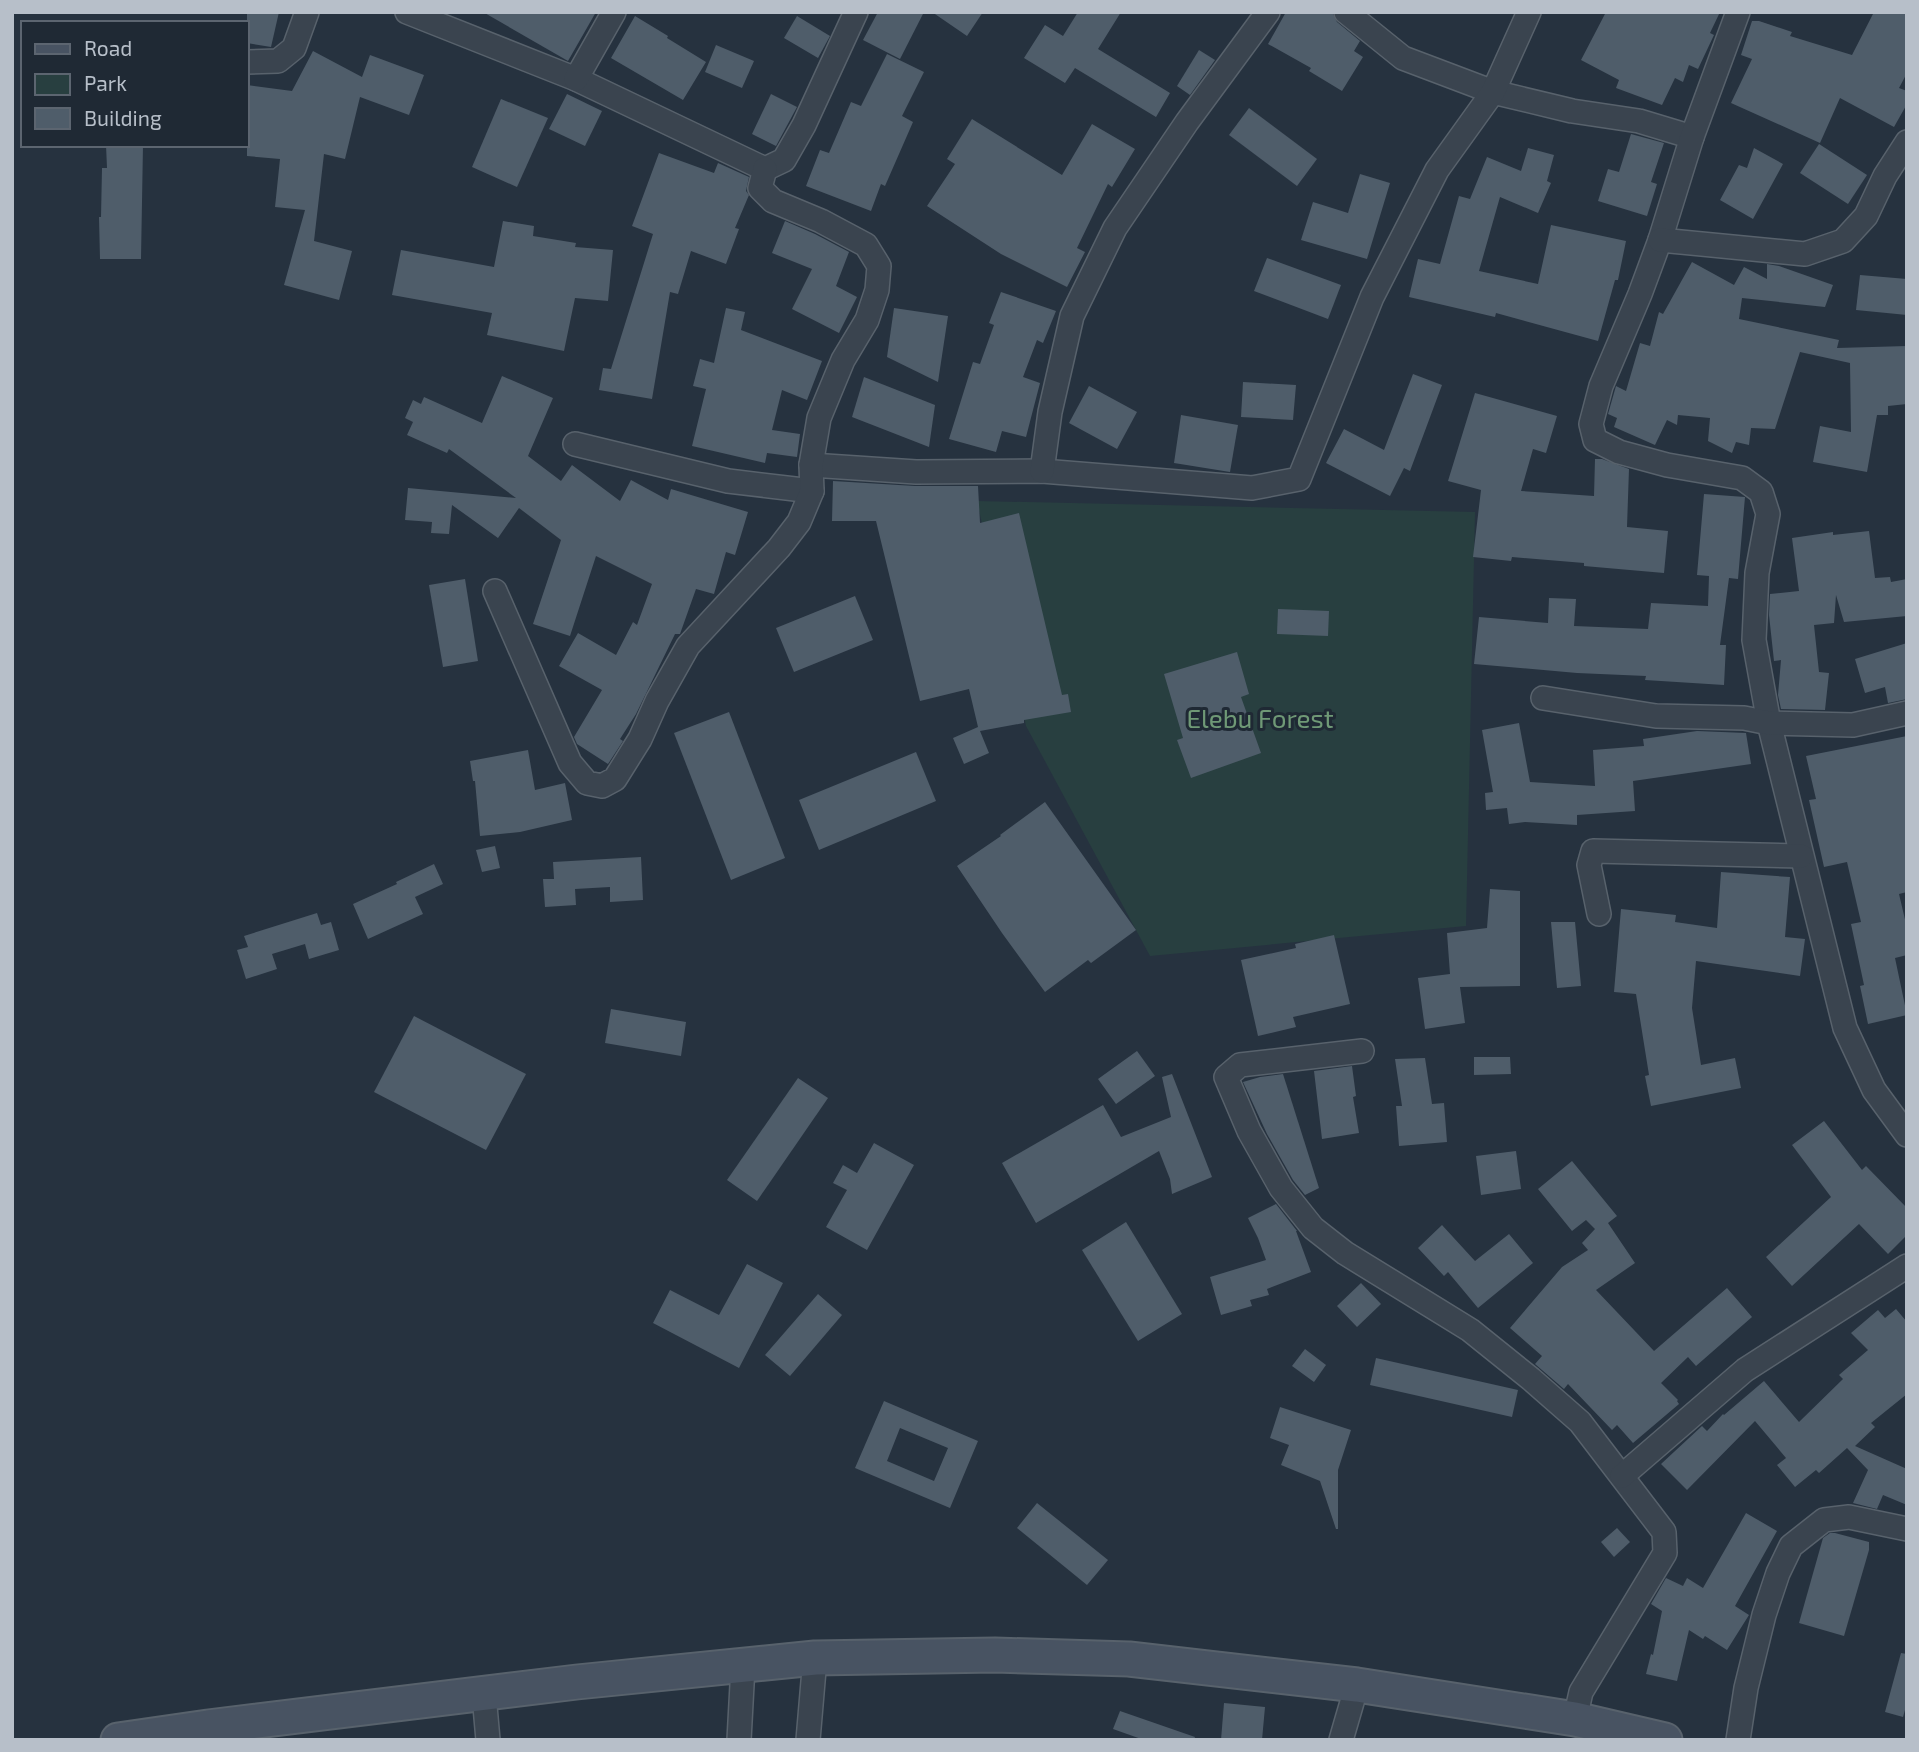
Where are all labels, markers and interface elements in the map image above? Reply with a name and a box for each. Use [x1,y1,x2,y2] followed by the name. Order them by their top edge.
[21,21,248,147] legend
[84,35,132,60] text: Road
[84,70,127,95] text: Park
[84,105,162,130] text: Building
[1186,702,1334,733] park label: Elebu Forest

